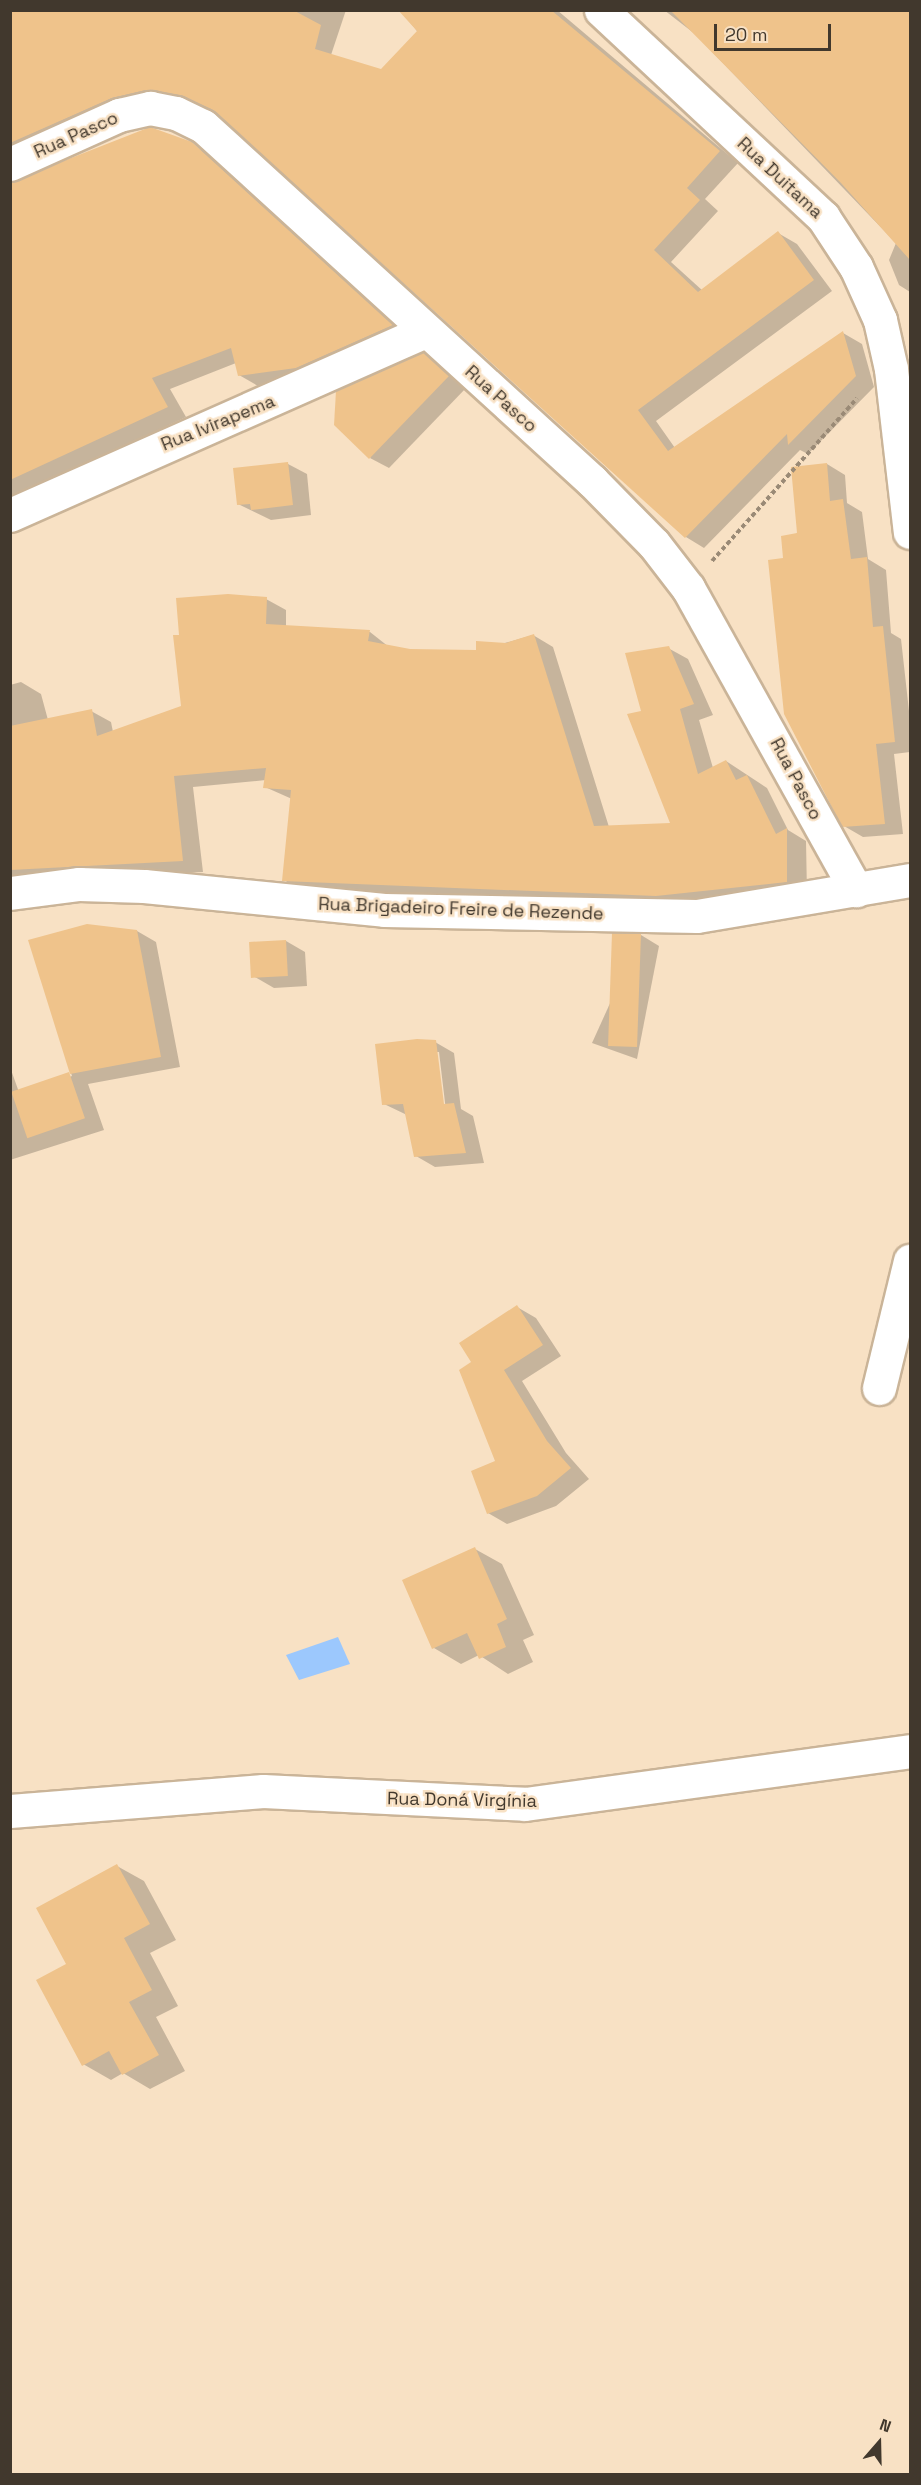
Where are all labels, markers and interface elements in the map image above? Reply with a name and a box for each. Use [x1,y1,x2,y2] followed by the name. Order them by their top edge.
[717,12,834,50] scale bar
[725,23,768,46] text: 20 m
[31,107,121,163] street label: Rua Pasco
[733,133,827,223] street label: Rua Duitama
[460,361,542,437] street label: Rua Pasco
[158,390,278,456] street label: Rua Ivirapema
[765,734,827,824] street label: Rua Pasco
[318,893,604,925] street label: Rua Brigadeiro Freire de Rezende
[387,1788,537,1812] street label: Rua Doná Virgínia
[849,2413,909,2473] north arrow
[877,2414,894,2437] text: N

